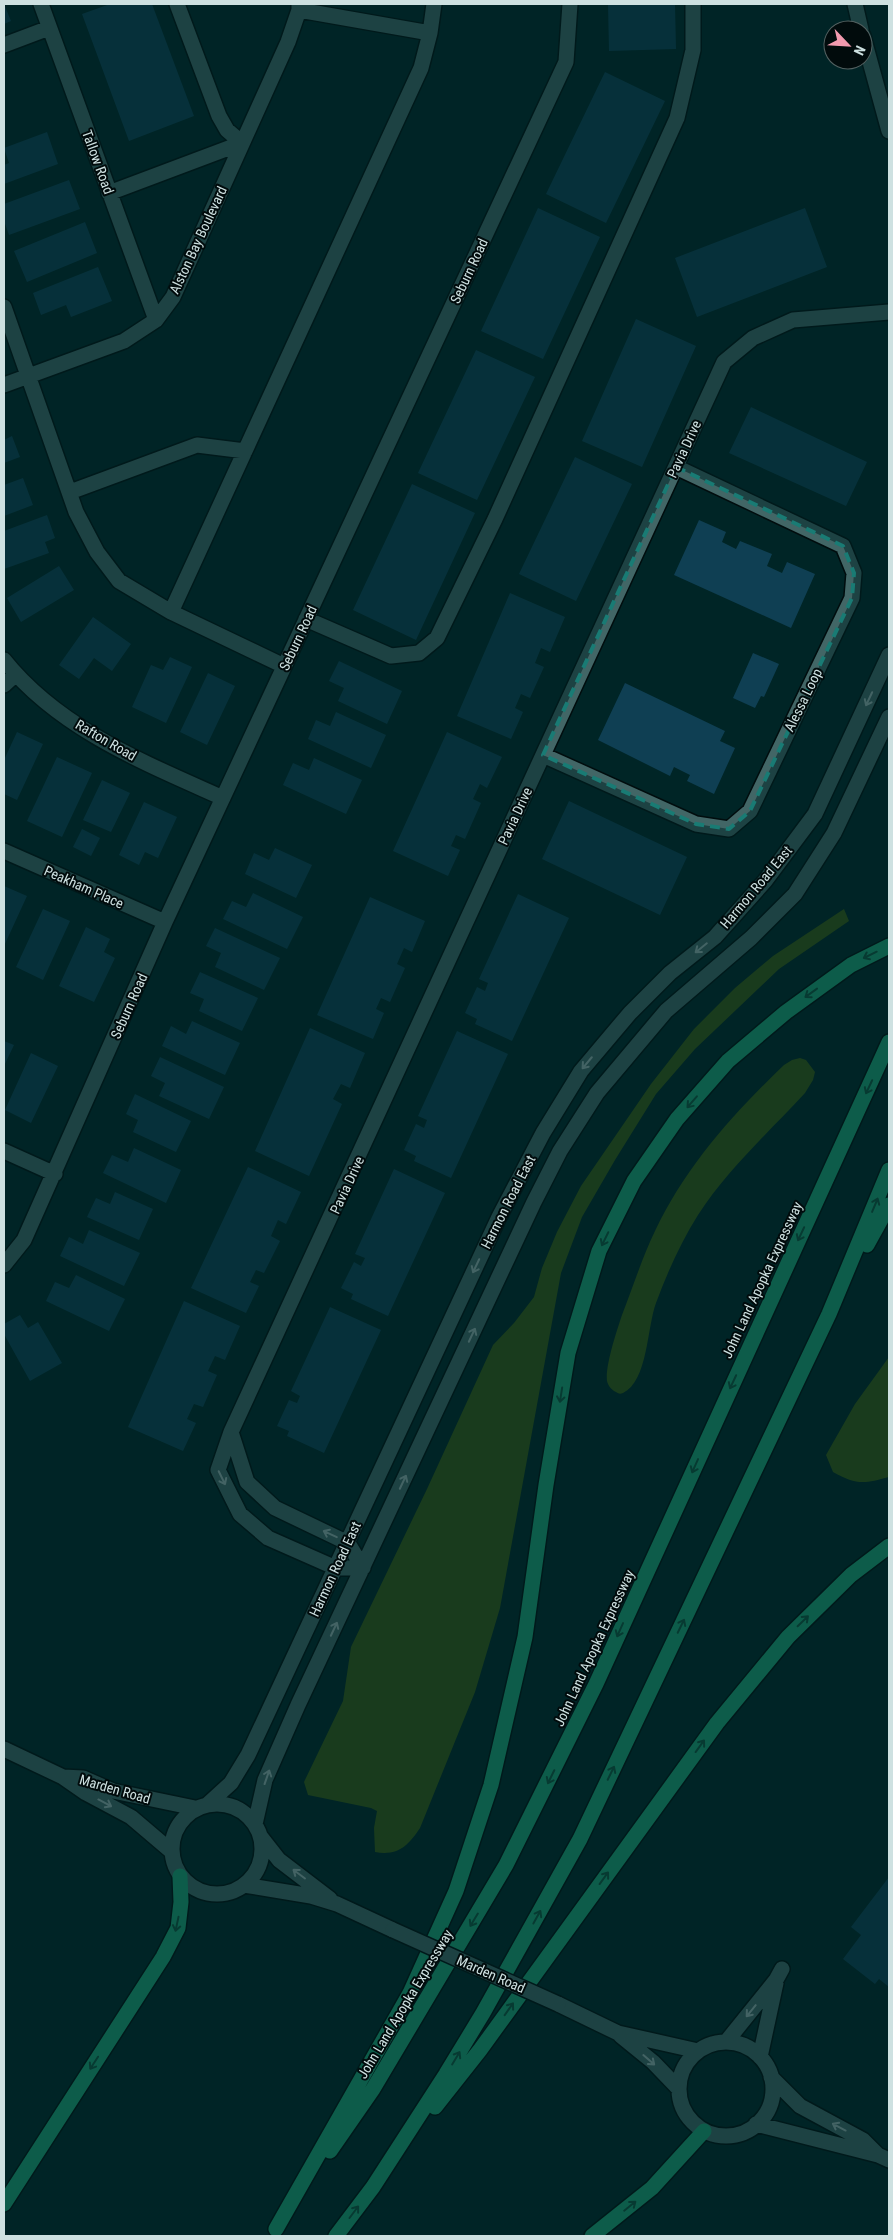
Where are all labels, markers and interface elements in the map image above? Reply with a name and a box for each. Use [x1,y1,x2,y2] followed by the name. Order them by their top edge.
[823,20,873,70] north arrow
[851,43,869,58] text: N
[79,128,117,196] street label: Tallow Road
[166,184,230,296] street label: Alston Bay Boulevard
[447,236,491,306] street label: Seburn Road
[664,417,704,480] street label: Pavia Drive
[276,603,320,673] street label: Seburn Road
[781,666,825,734] street label: Alessa Loop
[863,691,873,706] one-way arrow
[73,716,139,764] street label: Rafton Road
[495,784,535,847] street label: Pavia Drive
[717,843,795,931] street label: Harmon Road East
[42,862,127,912] street label: Peakham Place
[695,942,708,953] one-way arrow
[863,951,878,960] one-way arrow
[107,971,151,1041] street label: Seburn Road
[805,988,819,998] one-way arrow
[582,1056,593,1069] one-way arrow
[864,1079,874,1094] one-way arrow
[686,1096,698,1109] one-way arrow
[327,1153,367,1216] street label: Pavia Drive
[478,1153,538,1251] street label: Harmon Road East
[870,1198,880,1213] one-way arrow
[719,1199,805,1361] street label: John Land Apopka Expressway
[796,1226,805,1241] one-way arrow
[600,1231,609,1246] one-way arrow
[470,1259,480,1274] one-way arrow
[467,1328,477,1343] one-way arrow
[728,1374,738,1389] one-way arrow
[556,1386,566,1402] one-way arrow
[689,1458,699,1473] one-way arrow
[217,1470,227,1485] one-way arrow
[399,1475,408,1490] one-way arrow
[306,1519,364,1619] street label: Harmon Road East
[323,1529,338,1539] one-way arrow
[551,1567,637,1729] street label: John Land Apopka Expressway
[797,1616,809,1628] one-way arrow
[677,1619,687,1634] one-way arrow
[329,1622,339,1637] one-way arrow
[615,1622,625,1637] one-way arrow
[694,1740,705,1753] one-way arrow
[607,1765,617,1780] one-way arrow
[546,1769,555,1784] one-way arrow
[263,1770,272,1785] one-way arrow
[78,1771,152,1807] street label: Marden Road
[97,1798,111,1808] one-way arrow
[293,1869,306,1880] one-way arrow
[599,1871,609,1885] one-way arrow
[532,1910,542,1924] one-way arrow
[468,1913,478,1927] one-way arrow
[172,1916,182,1932] one-way arrow
[354,1926,456,2081] street label: John Land Apopka Expressway
[454,1952,528,1996] street label: Marden Road
[504,2003,514,2017] one-way arrow
[746,2004,757,2017] one-way arrow
[452,2051,462,2065] one-way arrow
[643,2054,656,2066] one-way arrow
[89,2056,100,2070] one-way arrow
[832,2122,847,2131] one-way arrow
[623,2200,636,2211] one-way arrow
[349,2206,360,2219] one-way arrow

